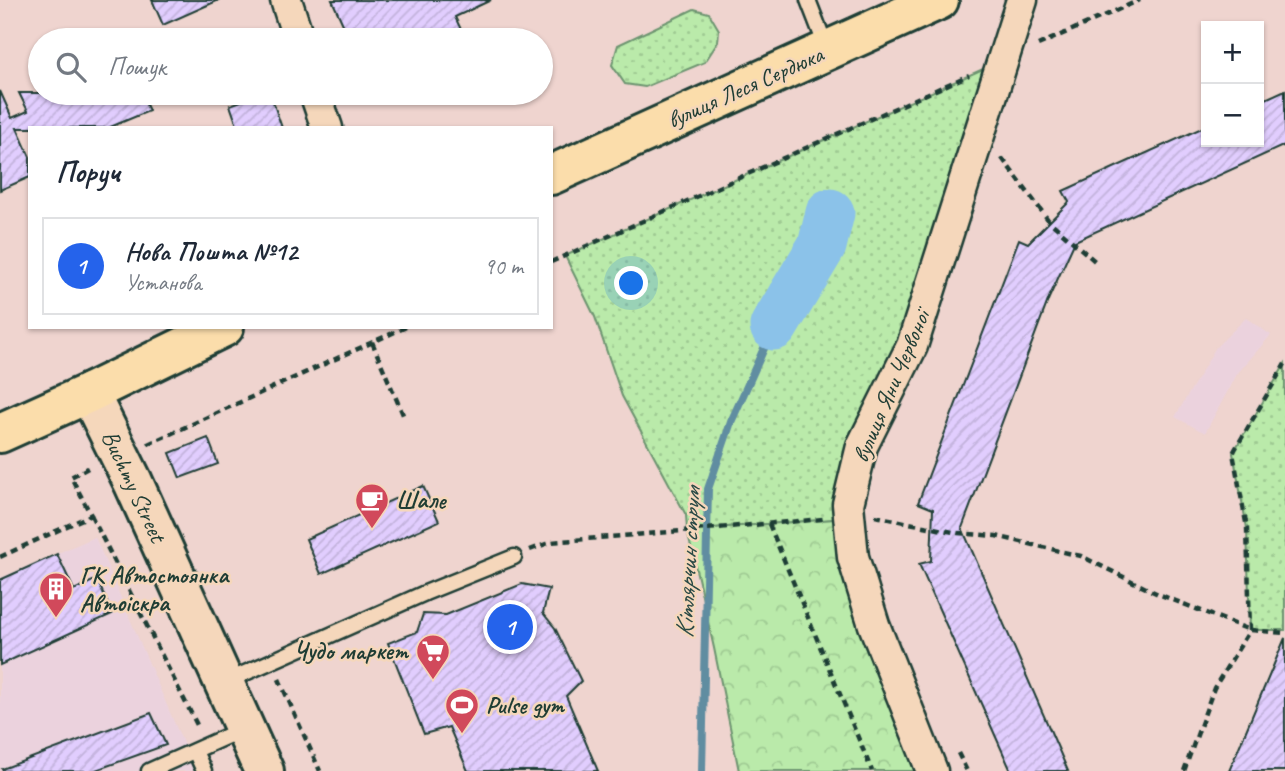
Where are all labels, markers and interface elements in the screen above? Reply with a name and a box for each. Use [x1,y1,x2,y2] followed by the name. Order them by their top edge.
[1201,21,1264,147] map controls
[1201,21,1264,84] button: +
[28,28,553,105] search box
[662,39,829,135] street label: вулиця Леся Сердюка
[52,48,90,86] icon: search
[108,50,166,83] text: Пошук
[1201,84,1264,147] button: −
[56,153,120,191] text: Поруч
[125,235,297,268] text: Нова Пошта №12
[76,252,86,281] text: 1
[484,252,523,281] text: 90 m
[614,266,648,300] your location
[125,268,201,297] text: Установа
[845,301,938,467] street label: вулиця Яни Червоної
[95,425,174,549] street label: Buchmy Street
[353,481,391,530] cafe icon: Шале
[668,483,709,639] water label: Кітлярчин струм
[396,485,447,515] place label: Шале
[80,560,230,618] place label: ГК Автостоянка Автоіскра
[37,570,75,619] building icon: ГК Автостоянка Автоіскра
[487,601,533,653] pin: 1
[414,632,452,681] supermarket icon: Чудо маркет
[294,636,409,666] place label: Чудо маркет
[443,686,481,735] sports icon: Pulse gym
[486,690,565,720] place label: Pulse gym

